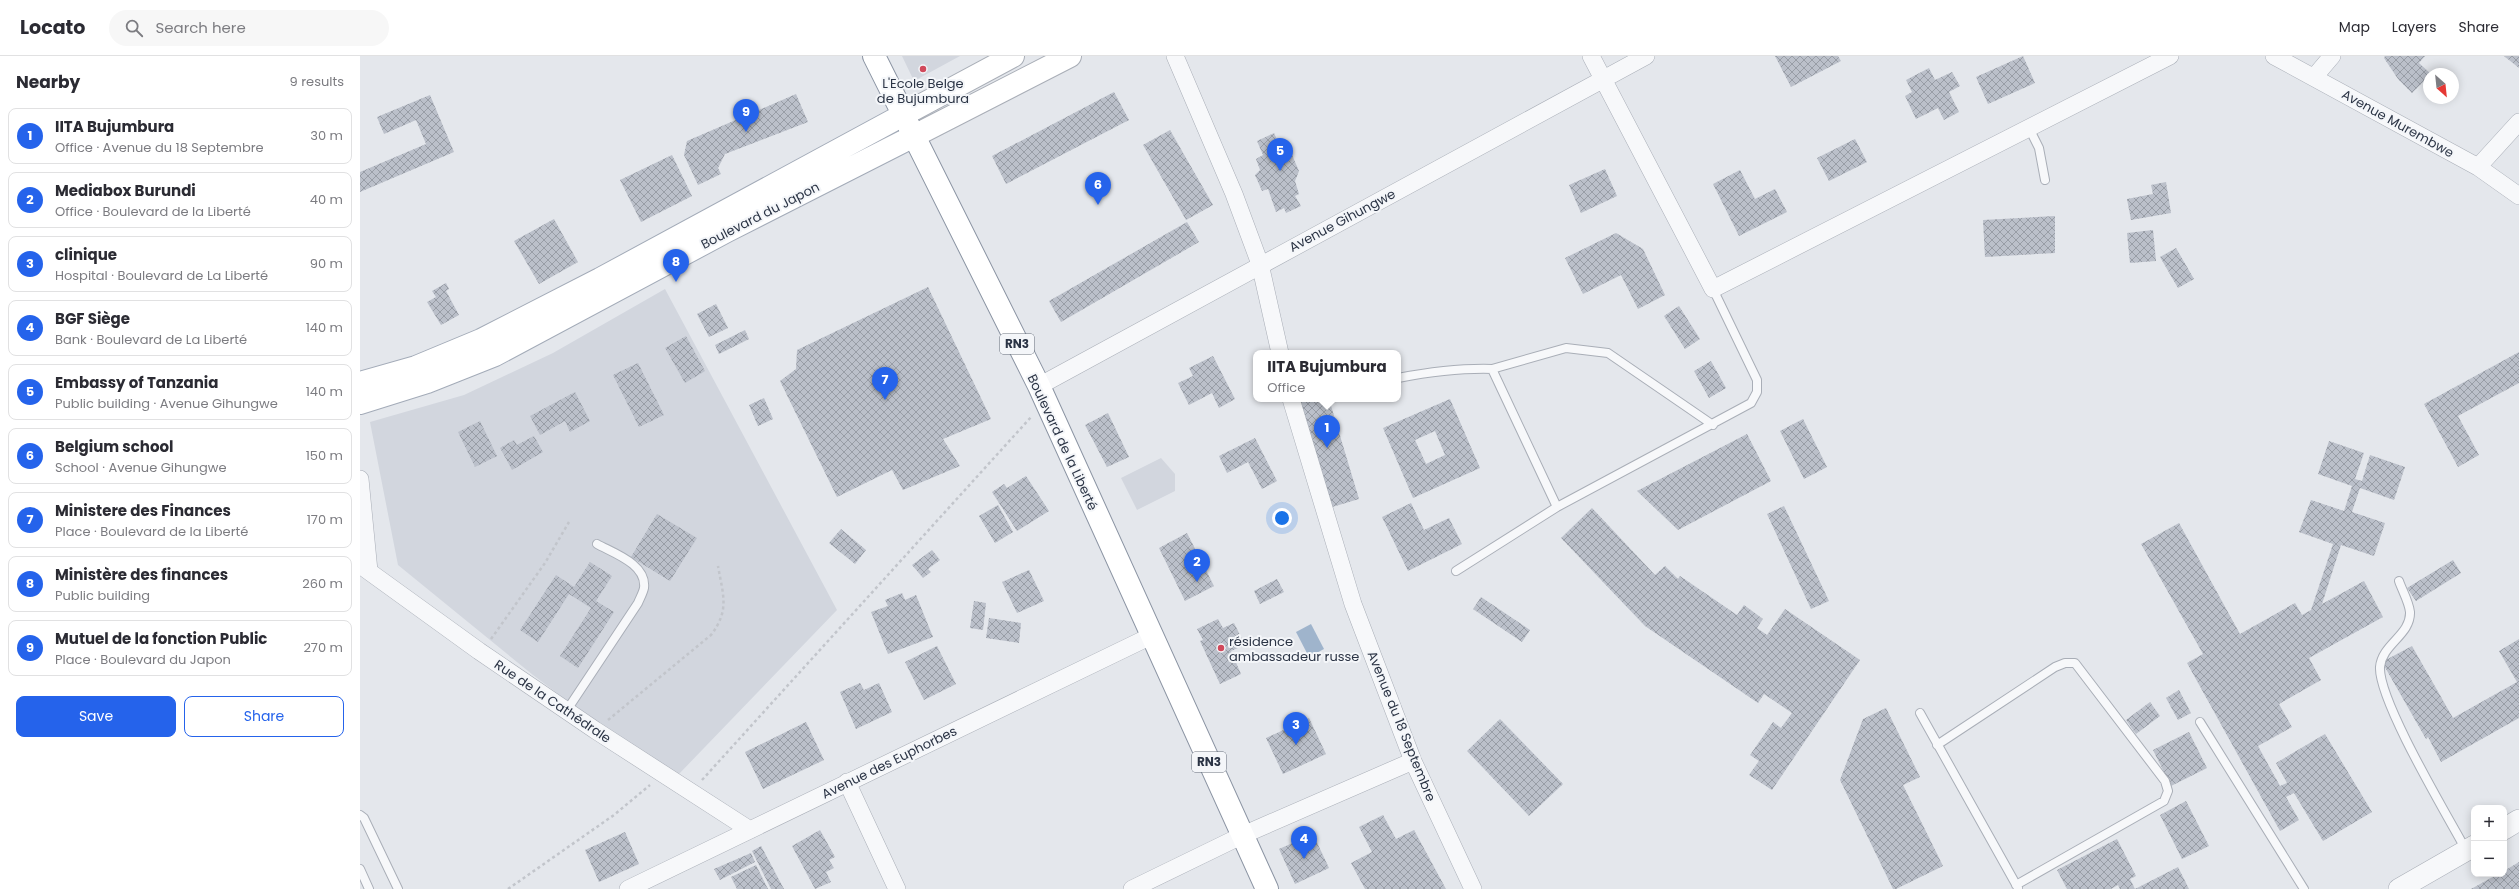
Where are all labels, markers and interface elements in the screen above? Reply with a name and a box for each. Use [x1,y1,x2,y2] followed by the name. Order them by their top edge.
[109,10,389,46] search box
[20,14,85,41] text: Locato
[123,17,145,39] icon: search
[155,17,246,38] text: Search here
[2339,17,2370,37] text: Map
[2392,17,2436,37] text: Layers
[2458,17,2499,37] text: Share
[918,64,928,74] marker: L'Ecole Belge de Bujumbura
[2423,68,2459,104] north arrow
[16,70,80,94] text: Nearby
[290,72,344,91] text: 9 results
[877,74,969,108] place label: L'Ecole Belge de Bujumbura
[2338,85,2457,162] street label: Avenue Murembwe
[733,99,759,132] pin: 9
[55,116,174,137] text: IITA Bujumbura
[28,126,32,145] text: 1
[310,126,343,145] text: 30 m
[55,138,264,157] text: Office · Avenue du 18 Septembre
[1267,138,1293,171] pin: 5
[1085,172,1111,205] pin: 6
[698,177,823,254] street label: Boulevard du Japon
[55,180,196,201] text: Mediabox Burundi
[1286,184,1399,257] street label: Avenue Gihungwe
[26,190,34,209] text: 2
[310,190,343,209] text: 40 m
[55,202,251,221] text: Office · Boulevard de la Liberté
[55,244,117,265] text: clinique
[663,249,689,282] pin: 8
[26,254,34,273] text: 3
[310,254,343,273] text: 90 m
[55,266,268,285] text: Hospital · Boulevard de La Liberté
[55,308,130,329] text: BGF Siège
[26,318,34,337] text: 4
[306,318,343,337] text: 140 m
[55,330,247,349] text: Bank · Boulevard de La Liberté
[1000,334,1034,354] road number: RN3
[1253,350,1401,402] popup
[1267,356,1387,377] text: IITA Bujumbura
[872,367,898,400] pin: 7
[1023,371,1102,513] street label: Boulevard de la Liberté
[55,372,218,393] text: Embassy of Tanzania
[1267,378,1305,397] text: Office
[26,382,34,401] text: 5
[306,382,343,401] text: 140 m
[55,394,278,413] text: Public building · Avenue Gihungwe
[1314,415,1340,448] pin: 1
[55,436,173,457] text: Belgium school
[26,446,34,465] text: 6
[306,446,343,465] text: 150 m
[55,458,226,477] text: School · Avenue Gihungwe
[55,500,231,521] text: Ministere des Finances
[1272,508,1292,528] your location
[27,510,33,529] text: 7
[307,510,343,529] text: 170 m
[55,522,248,541] text: Place · Boulevard de la Liberté
[1184,549,1210,582] pin: 2
[55,564,228,585] text: Ministère des finances
[26,574,34,593] text: 8
[302,574,343,593] text: 260 m
[55,586,150,605] text: Public building
[55,628,267,649] text: Mutuel de la fonction Public
[1229,632,1359,666] place label: résidence ambassadeur russe
[26,638,34,657] text: 9
[303,638,343,657] text: 270 m
[1216,643,1226,653] marker: résidence ambassadeur russe
[1363,648,1441,804] street label: Avenue du 18 Septembre
[55,650,231,669] text: Place · Boulevard du Japon
[491,655,615,748] street label: Rue de la Cathédrale
[16,696,176,737] button: Save
[184,696,344,737] button: Share
[1283,712,1309,745] pin: 3
[818,721,960,803] street label: Avenue des Euphorbes
[1192,752,1226,772] road number: RN3
[2471,805,2507,877] map controls
[2471,805,2507,841] button: +
[1291,826,1317,859] pin: 4
[2471,841,2507,877] button: −

